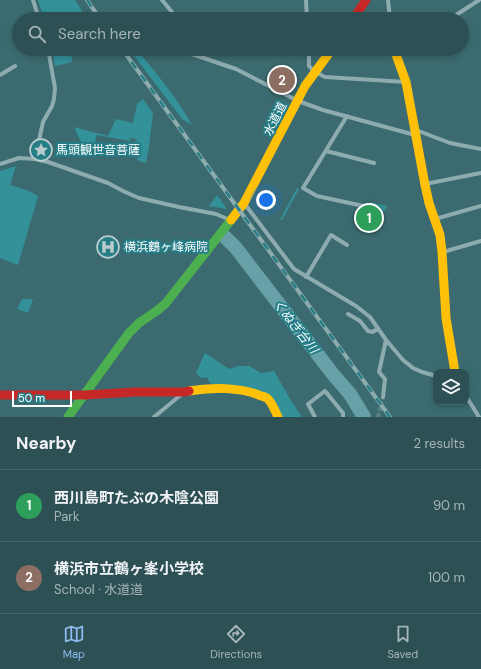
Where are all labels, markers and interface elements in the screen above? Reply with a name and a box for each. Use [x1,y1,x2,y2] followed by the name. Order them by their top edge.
[12,12,469,56] search box
[26,23,48,45] icon: search
[58,24,141,44] text: Search here
[269,65,295,95] pin: 2
[260,99,290,139] street label: 水道道
[28,137,54,163] place icon: 馬頭観世音菩薩
[56,142,140,158] place label: 馬頭観世音菩薩
[256,190,276,210] your location
[356,203,382,233] pin: 1
[95,234,121,260] hospital icon: 横浜鶴ヶ峰病院
[124,239,208,255] place label: 横浜鶴ヶ峰病院
[269,296,323,359] water label: くぬぎ台川
[433,369,469,405] map controls
[433,369,469,405] button: layers
[12,389,72,408] scale bar
[18,391,45,405] text: 50 m
[16,432,76,454] text: Nearby
[414,435,465,452] text: 2 results
[54,488,219,508] text: 西川島町たぶの木陰公園
[27,497,31,514] text: 1
[433,497,465,514] text: 90 m
[54,508,80,525] text: Park
[54,559,204,579] text: 横浜市立鶴ヶ峯小学校
[25,569,33,586] text: 2
[428,569,465,586] text: 100 m
[54,581,143,598] text: School · 水道道
[63,623,85,661] tab: Map
[210,623,262,661] tab: Directions
[387,623,418,661] tab: Saved

